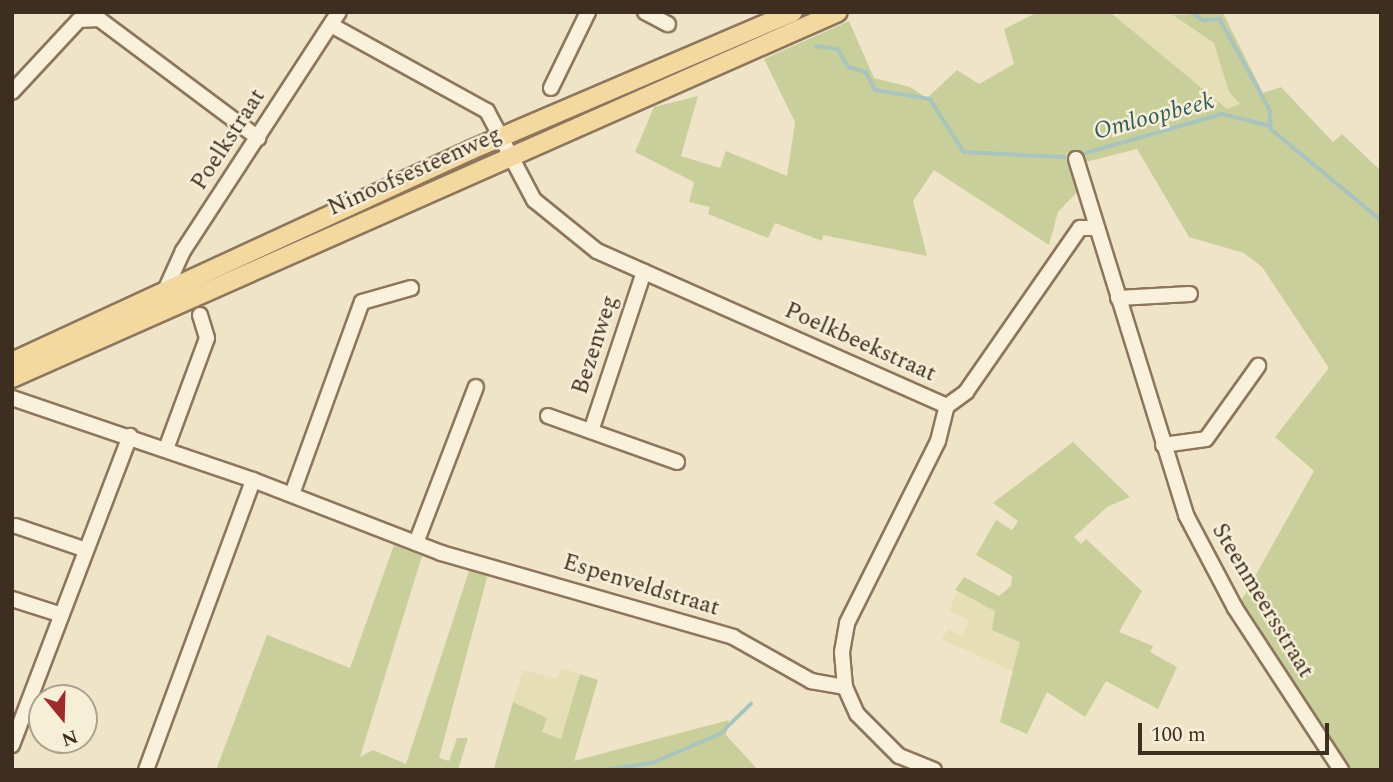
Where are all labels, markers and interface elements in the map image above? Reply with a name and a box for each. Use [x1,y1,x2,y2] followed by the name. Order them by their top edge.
[186,84,272,196] street label: Poelkstraat
[1091,87,1217,147] water label: Omloopbeek
[324,121,506,223] street label: Ninoofsesteenweg
[567,292,625,398] street label: Bezenweg
[780,297,940,389] street label: Poelkbeekstraat
[1205,519,1319,683] street label: Steenmeersstraat
[559,549,723,623] street label: Espenveldstraat
[28,684,98,754] north arrow
[1141,708,1332,752] scale bar
[1151,719,1206,751] text: 100 m
[57,721,81,754] text: N

